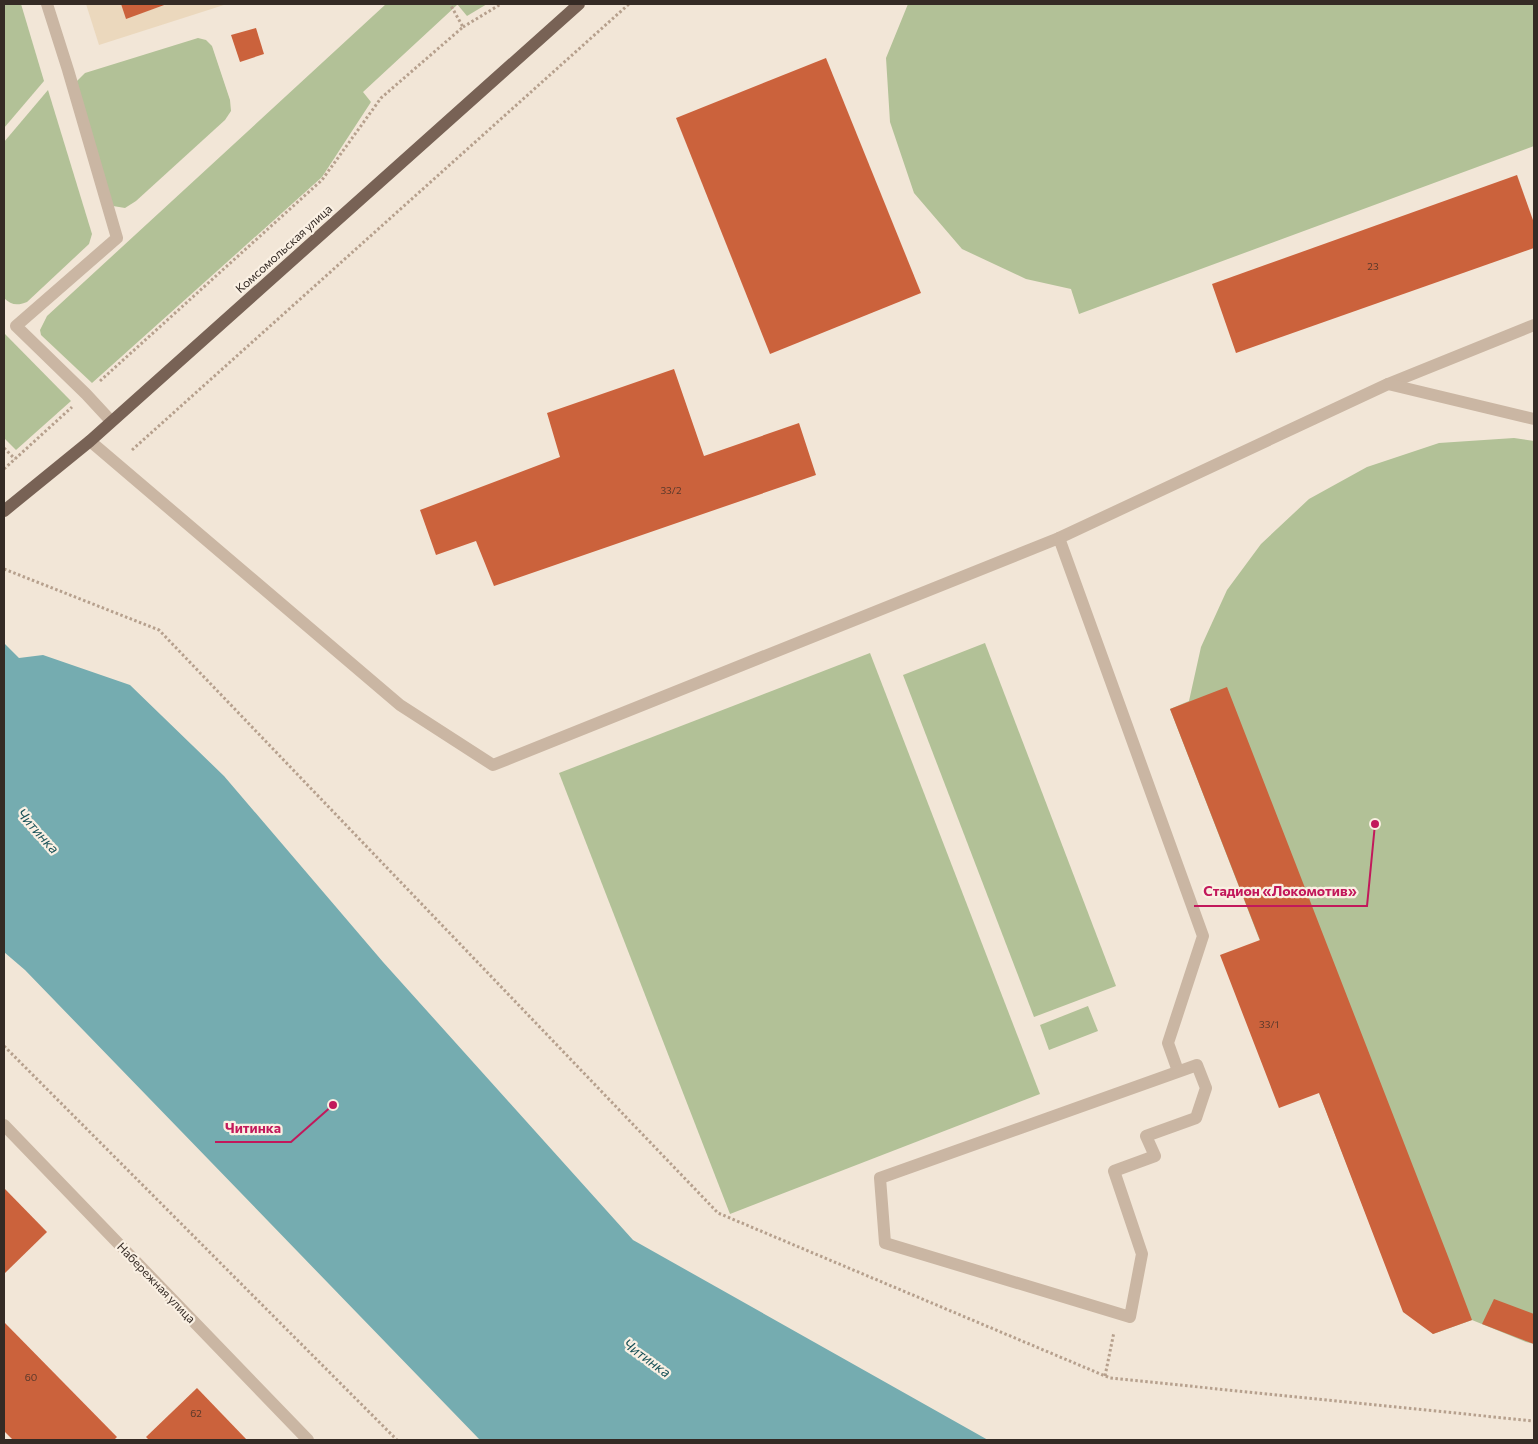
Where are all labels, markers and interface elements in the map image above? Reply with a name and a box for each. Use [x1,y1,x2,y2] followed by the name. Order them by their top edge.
[232,201,334,295] street label: Комсомольская улица
[1367,260,1379,272] house number: 23
[660,484,682,496] house number: 33/2
[14,805,63,857] water label: Читинка
[1194,877,1367,906] callout: Стадион «Локомотив»
[1203,882,1357,899] text: Стадион «Локомотив»
[1259,1018,1279,1030] house number: 33/1
[215,1113,291,1142] callout: Читинка
[225,1119,281,1136] text: Читинка
[115,1239,199,1325] street label: Набережная улица
[620,1335,674,1381] water label: Читинка
[25,1371,37,1383] house number: 60
[190,1407,202,1419] house number: 62

